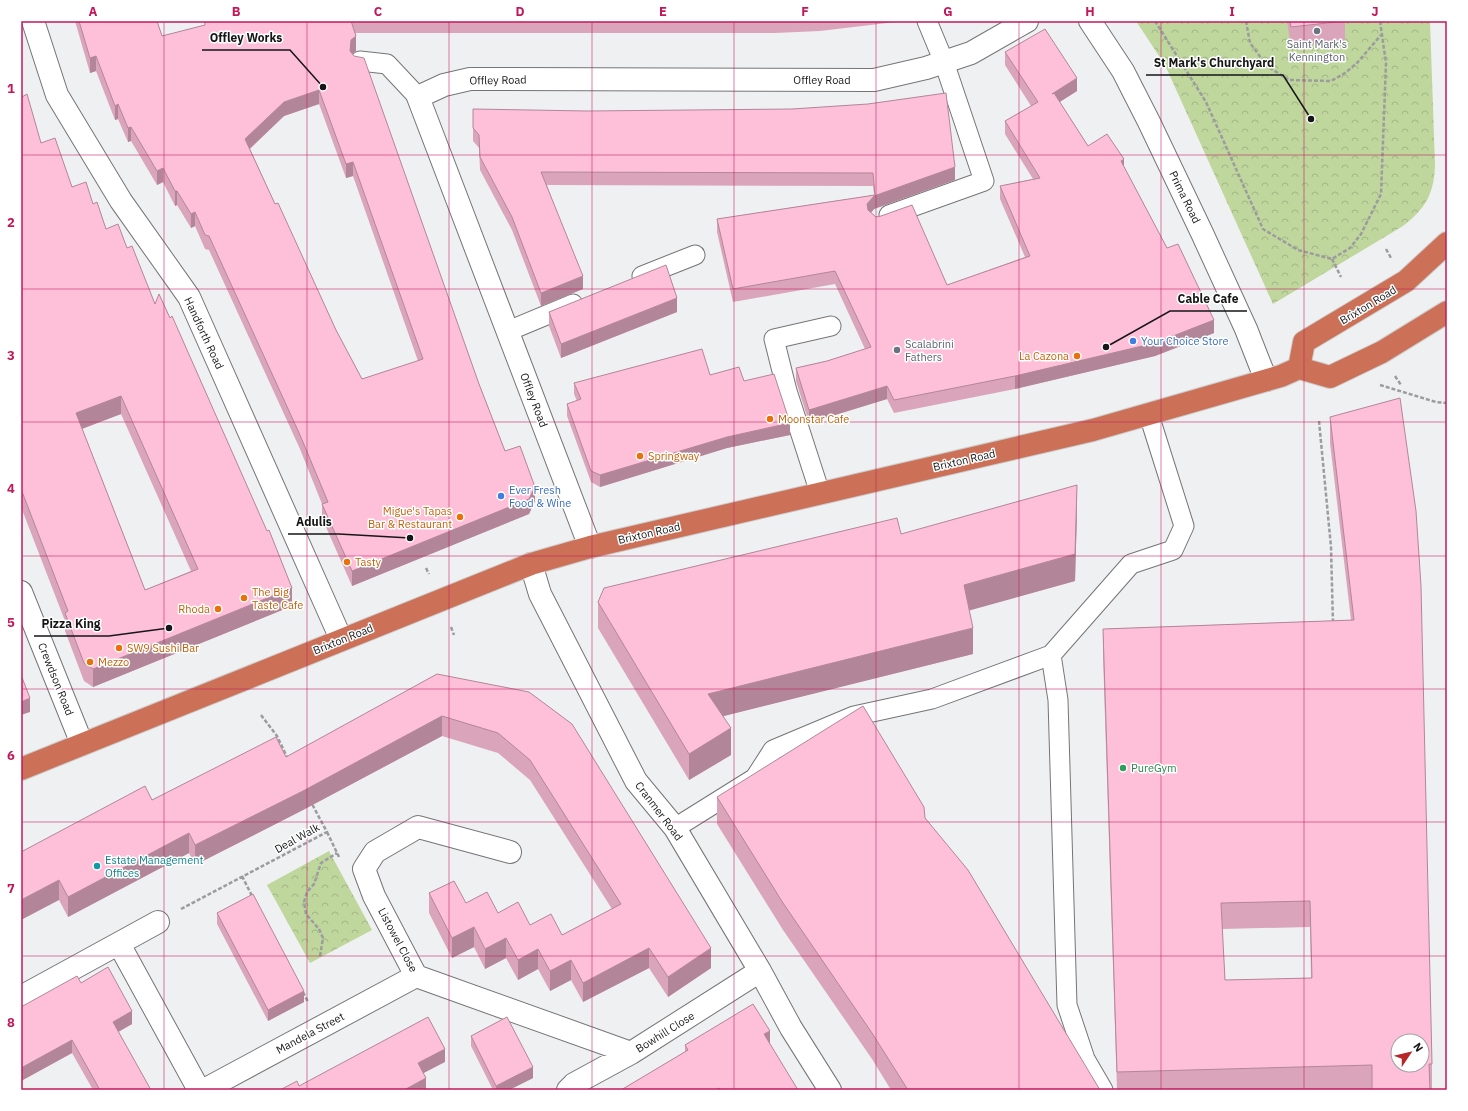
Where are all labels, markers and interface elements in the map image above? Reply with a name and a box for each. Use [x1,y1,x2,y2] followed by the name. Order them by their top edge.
[89,3,98,20] text: A
[232,3,241,20] text: B
[374,3,383,20] text: C
[515,3,525,20] text: D
[659,3,667,20] text: E
[801,3,809,20] text: F
[943,3,953,20] text: G
[1085,3,1095,20] text: H
[1229,3,1235,20] text: I
[1371,3,1379,20] text: J
[202,26,290,50] callout: Offley Works
[1312,26,1322,36] marker: Saint Mark's Kennington
[210,30,282,45] text: Offley Works
[1287,37,1347,64] place label: Saint Mark's Kennington
[1146,51,1283,75] callout: St Mark's Churchyard
[1154,55,1274,70] text: St Mark's Churchyard
[469,73,527,87] street label: Offley Road
[793,73,851,87] street label: Offley Road
[7,80,15,97] text: 1
[1166,168,1204,226] street label: Prima Road
[7,214,15,231] text: 2
[1337,283,1399,327] street label: Brixton Road
[1170,287,1247,311] callout: Cable Cafe
[1178,291,1239,306] text: Cable Cafe
[181,295,227,371] street label: Handforth Road
[1141,334,1229,348] place label: Your Choice Store
[1128,336,1138,346] marker: Your Choice Store
[905,337,954,364] place label: Scalabrini Fathers
[892,345,902,355] marker: Scalabrini Fathers
[7,347,15,364] text: 3
[1019,349,1069,363] place label: La Cazona
[1072,351,1082,361] marker: La Cazona
[517,371,551,429] street label: Offley Road
[778,412,849,426] place label: Moonstar Cafe
[765,414,775,424] marker: Moonstar Cafe
[931,446,997,474] street label: Brixton Road
[648,449,700,463] place label: Springway
[635,451,645,461] marker: Springway
[7,480,15,497] text: 4
[509,483,571,510] place label: Ever Fresh Food & Wine
[496,491,506,501] marker: Ever Fresh Food & Wine
[368,504,452,531] place label: Migue's Tapas Bar & Restaurant
[288,510,339,534] callout: Adulis
[455,512,465,522] marker: Migue's Tapas Bar & Restaurant
[296,514,332,529] text: Adulis
[616,519,682,547] street label: Brixton Road
[355,555,382,569] place label: Tasty
[342,557,352,567] marker: Tasty
[252,585,303,612] place label: The Big Taste Cafe
[239,593,249,603] marker: The Big Taste Cafe
[178,602,210,616] place label: Rhoda
[213,604,223,614] marker: Rhoda
[34,612,109,636] callout: Pizza King
[7,614,15,631] text: 5
[42,616,101,631] text: Pizza King
[311,621,375,657] street label: Brixton Road
[35,641,77,717] street label: Crewdson Road
[127,641,199,655] place label: SW9 Sushi Bar
[114,643,124,653] marker: SW9 Sushi Bar
[98,655,129,669] place label: Mezzo
[85,657,95,667] marker: Mezzo
[7,747,15,764] text: 6
[1131,761,1177,775] place label: PureGym
[1118,763,1128,773] marker: PureGym
[632,779,686,843] street label: Cranmer Road
[272,820,322,856] street label: Deal Walk
[105,853,203,880] place label: Estate Management Offices
[92,861,102,871] marker: Estate Management Offices
[7,880,15,897] text: 7
[375,905,421,975] street label: Listowel Close
[633,1008,697,1056] street label: Bowhill Close
[274,1009,347,1057] street label: Mandela Street
[7,1014,15,1031] text: 8
[1390,1033,1430,1073] north arrow
[1410,1040,1426,1055] text: N

